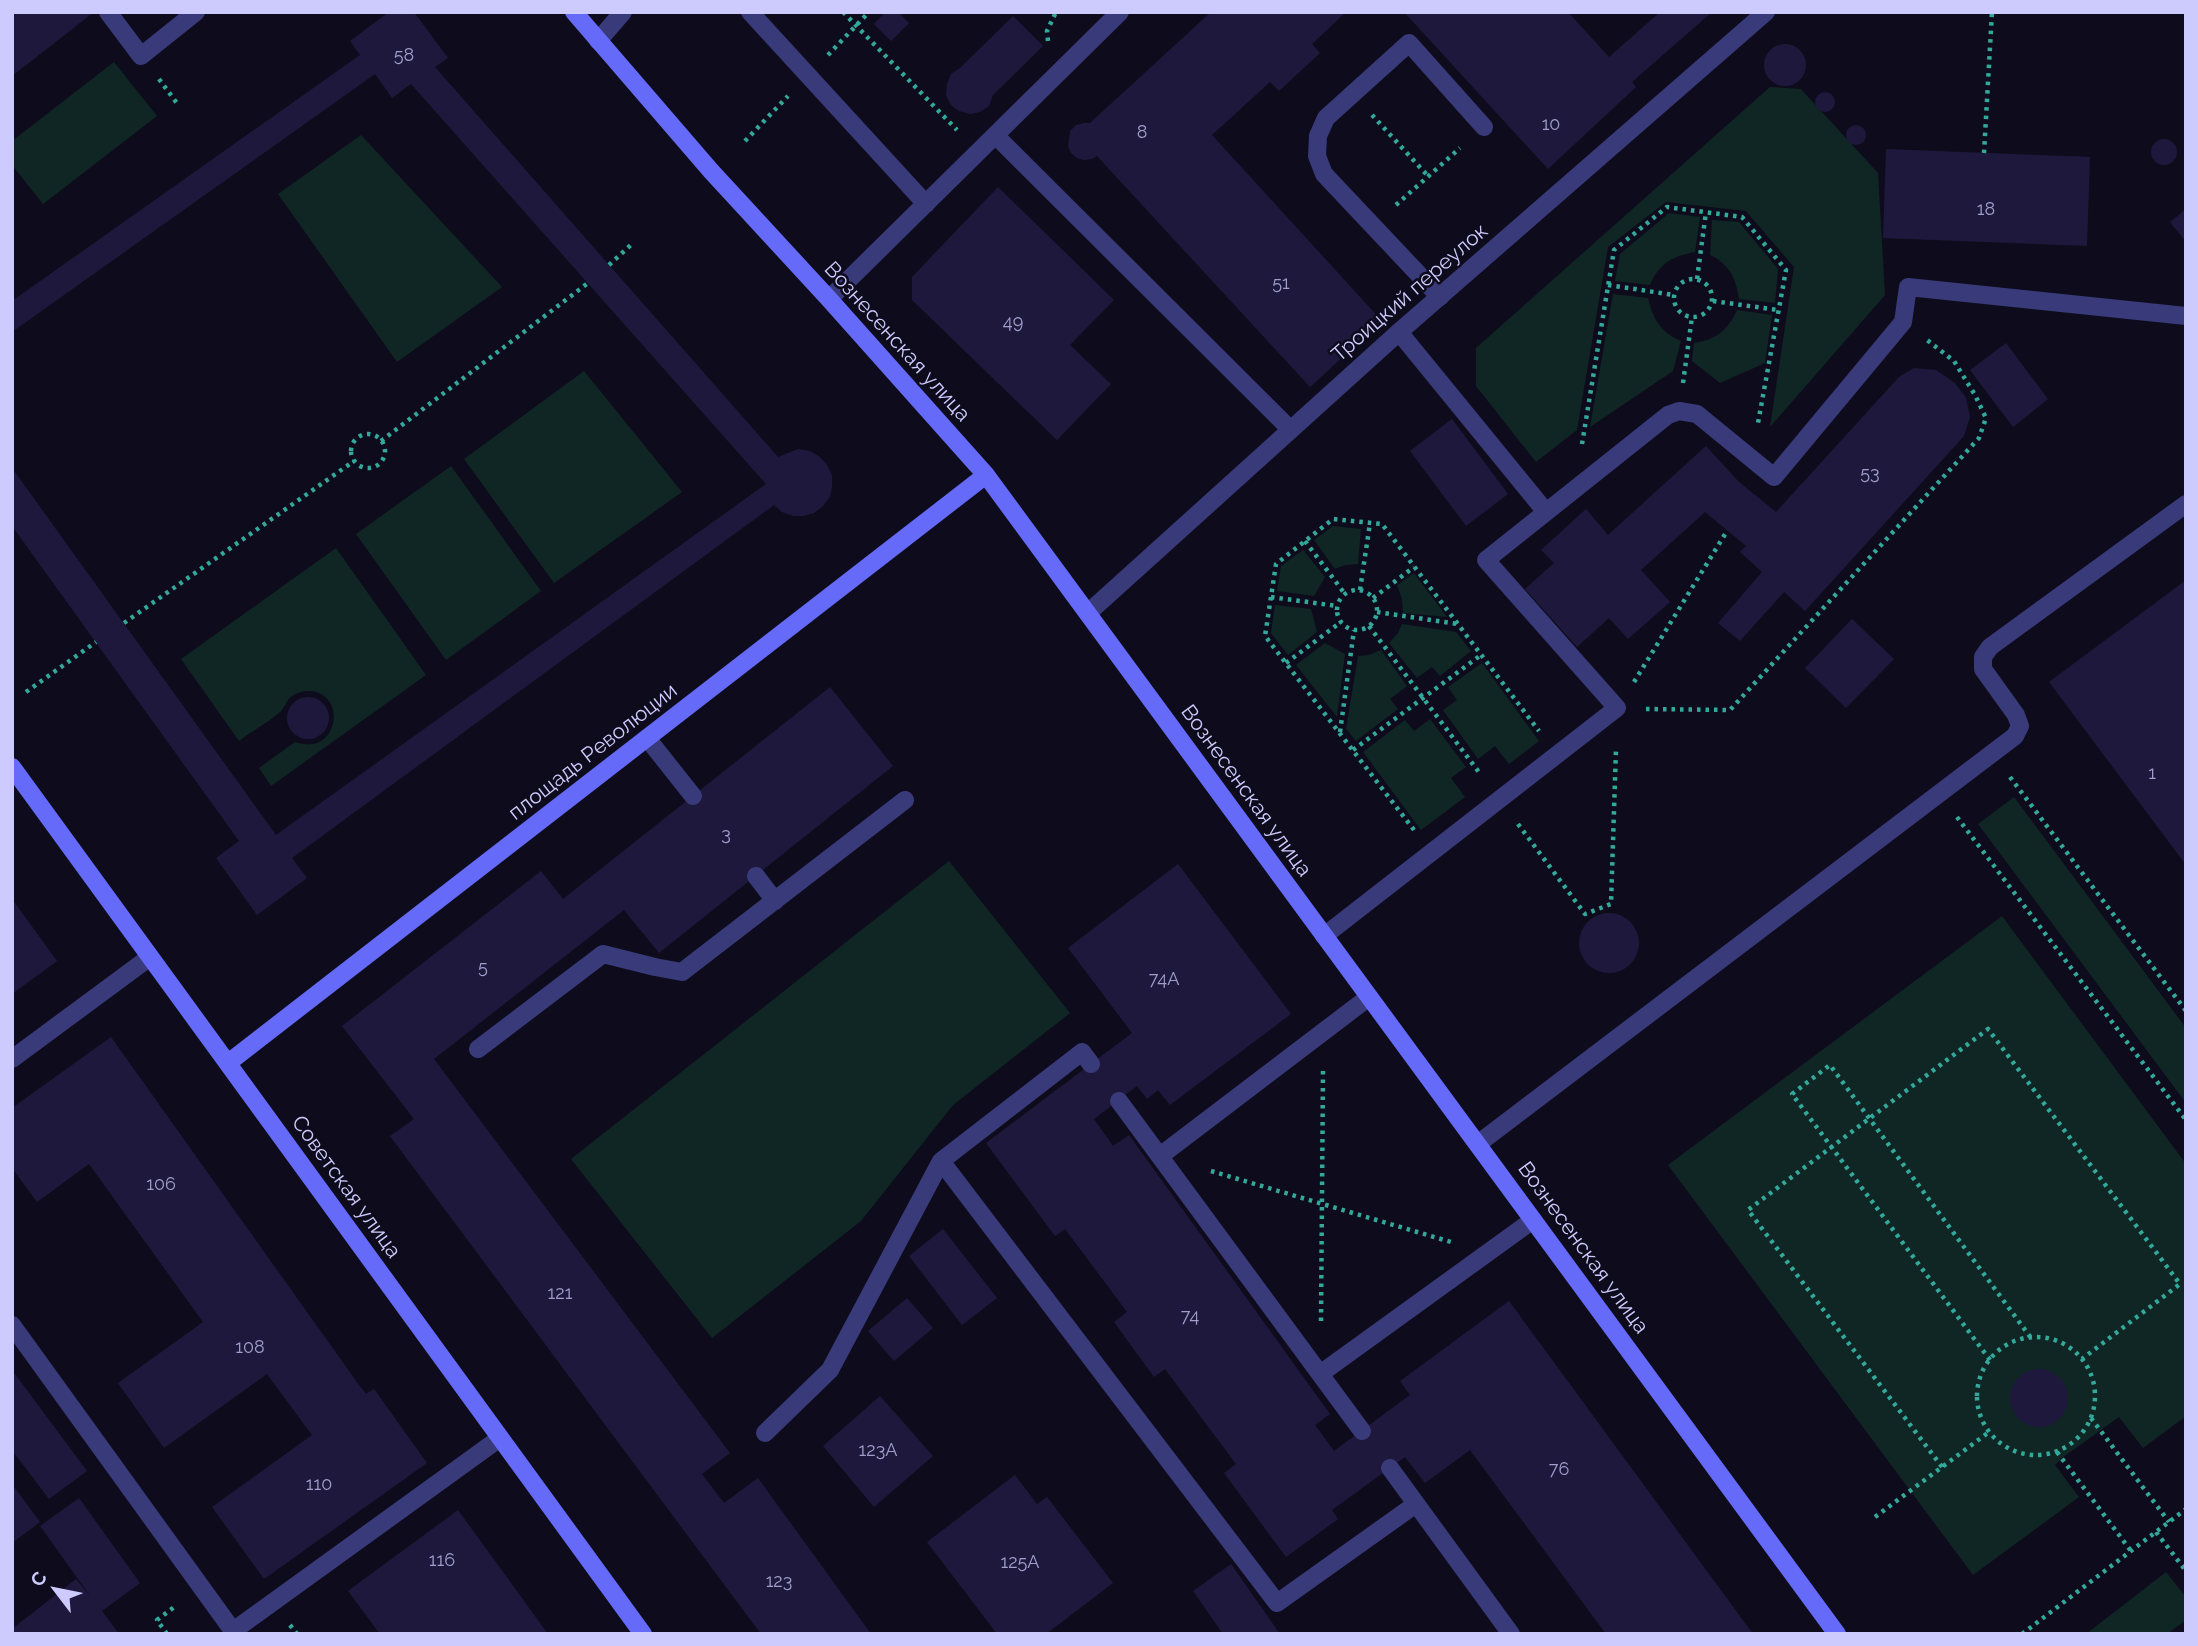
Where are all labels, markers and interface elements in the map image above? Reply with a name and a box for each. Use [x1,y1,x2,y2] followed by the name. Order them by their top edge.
[394,45,414,67] house number: 58
[1542,114,1560,136] house number: 10
[1137,122,1147,144] house number: 8
[1977,199,1995,221] house number: 18
[1327,218,1493,368] street label: Троицкий переулок
[819,257,975,427] street label: Вознесенская улица
[1272,273,1290,295] house number: 51
[1003,312,1023,334] house number: 49
[1860,463,1880,485] house number: 53
[504,678,682,826] street label: площадь Революции
[1175,700,1317,882] street label: Вознесенская улица
[2148,763,2156,785] house number: 1
[721,824,731,846] house number: 3
[478,957,488,979] house number: 5
[1149,969,1179,991] house number: 74А
[286,1111,406,1263] street label: Советская улица
[1512,1157,1654,1339] street label: Вознесенская улица
[146,1174,176,1196] house number: 106
[548,1283,572,1305] house number: 121
[1181,1306,1199,1328] house number: 74
[235,1337,265,1359] house number: 108
[859,1440,897,1462] house number: 123А
[1549,1459,1569,1481] house number: 76
[306,1474,332,1496] house number: 110
[429,1550,455,1572] house number: 116
[1000,1552,1040,1574] house number: 125А
[21,1555,91,1625] north arrow
[25,1568,51,1590] text: С
[766,1571,792,1593] house number: 123

